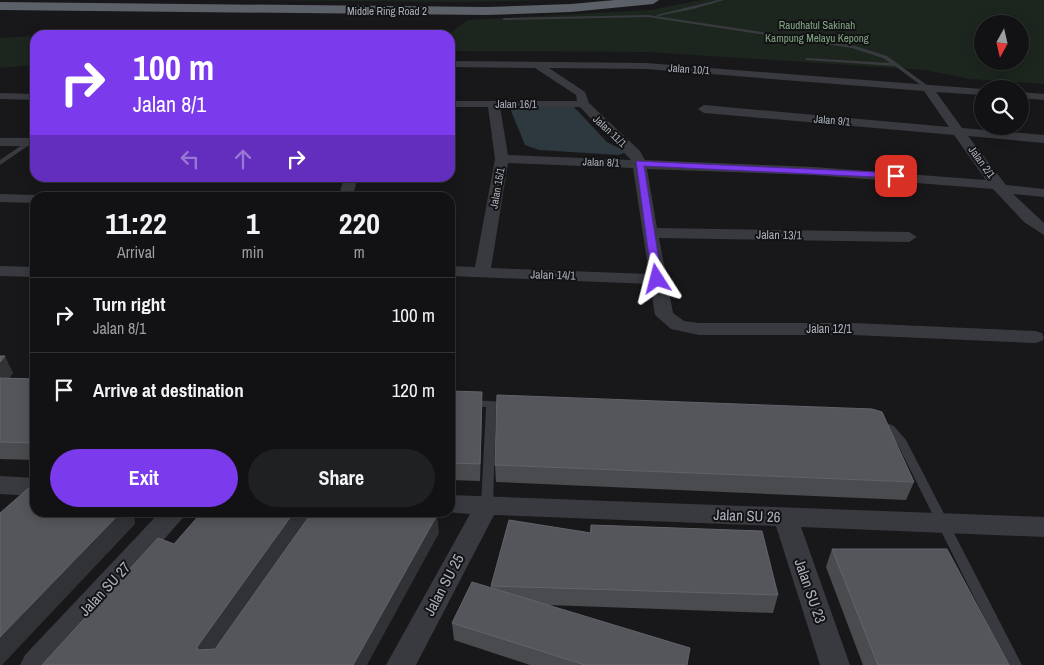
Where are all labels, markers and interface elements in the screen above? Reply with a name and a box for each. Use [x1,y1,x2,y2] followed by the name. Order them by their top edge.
[347,4,427,18] street label: Middle Ring Road 2
[974,15,1029,70] north arrow
[974,15,1029,135] map controls
[765,18,869,45] park label: Raudhatul Sakinah Kampung Melayu Kepong
[133,44,214,91] text: 100 m
[50,50,115,115] icon: right
[668,61,710,77] street label: Jalan 10/1
[974,80,1029,135] button: search
[133,89,206,119] text: Jalan 8/1
[495,97,537,111] street label: Jalan 16/1
[813,111,851,129] street label: Jalan 9/1
[590,112,630,150] street label: Jalan 11/1
[966,143,998,181] street label: Jalan 2/1
[176,145,204,173] icon: left
[229,145,257,173] icon: ahead
[282,145,310,173] icon: right
[582,154,620,170] street label: Jalan 8/1
[875,155,917,197] pin
[882,162,910,190] icon: arrive
[486,166,508,210] street label: Jalan 15/1
[105,203,167,243] text: 11:22
[246,203,260,243] text: 1
[339,203,380,243] text: 220
[756,227,802,243] street label: Jalan 13/1
[117,241,155,263] text: Arrival
[242,241,264,263] text: min
[354,241,365,263] text: m
[630,252,682,304] position arrow
[530,266,576,284] street label: Jalan 14/1
[93,291,165,317] text: Turn right
[50,301,78,329] icon: right
[392,302,435,328] text: 100 m
[93,317,146,339] text: Jalan 8/1
[806,321,852,337] street label: Jalan 12/1
[50,376,78,404] icon: arrive
[93,377,244,403] text: Arrive at destination
[392,377,435,403] text: 120 m
[50,449,238,507] button: Exit
[248,449,435,507] button: Share
[713,504,781,527] street label: Jalan SU 26
[419,550,469,619] street label: Jalan SU 25
[790,556,831,626] street label: Jalan SU 23
[74,557,135,620] street label: Jalan SU 27

